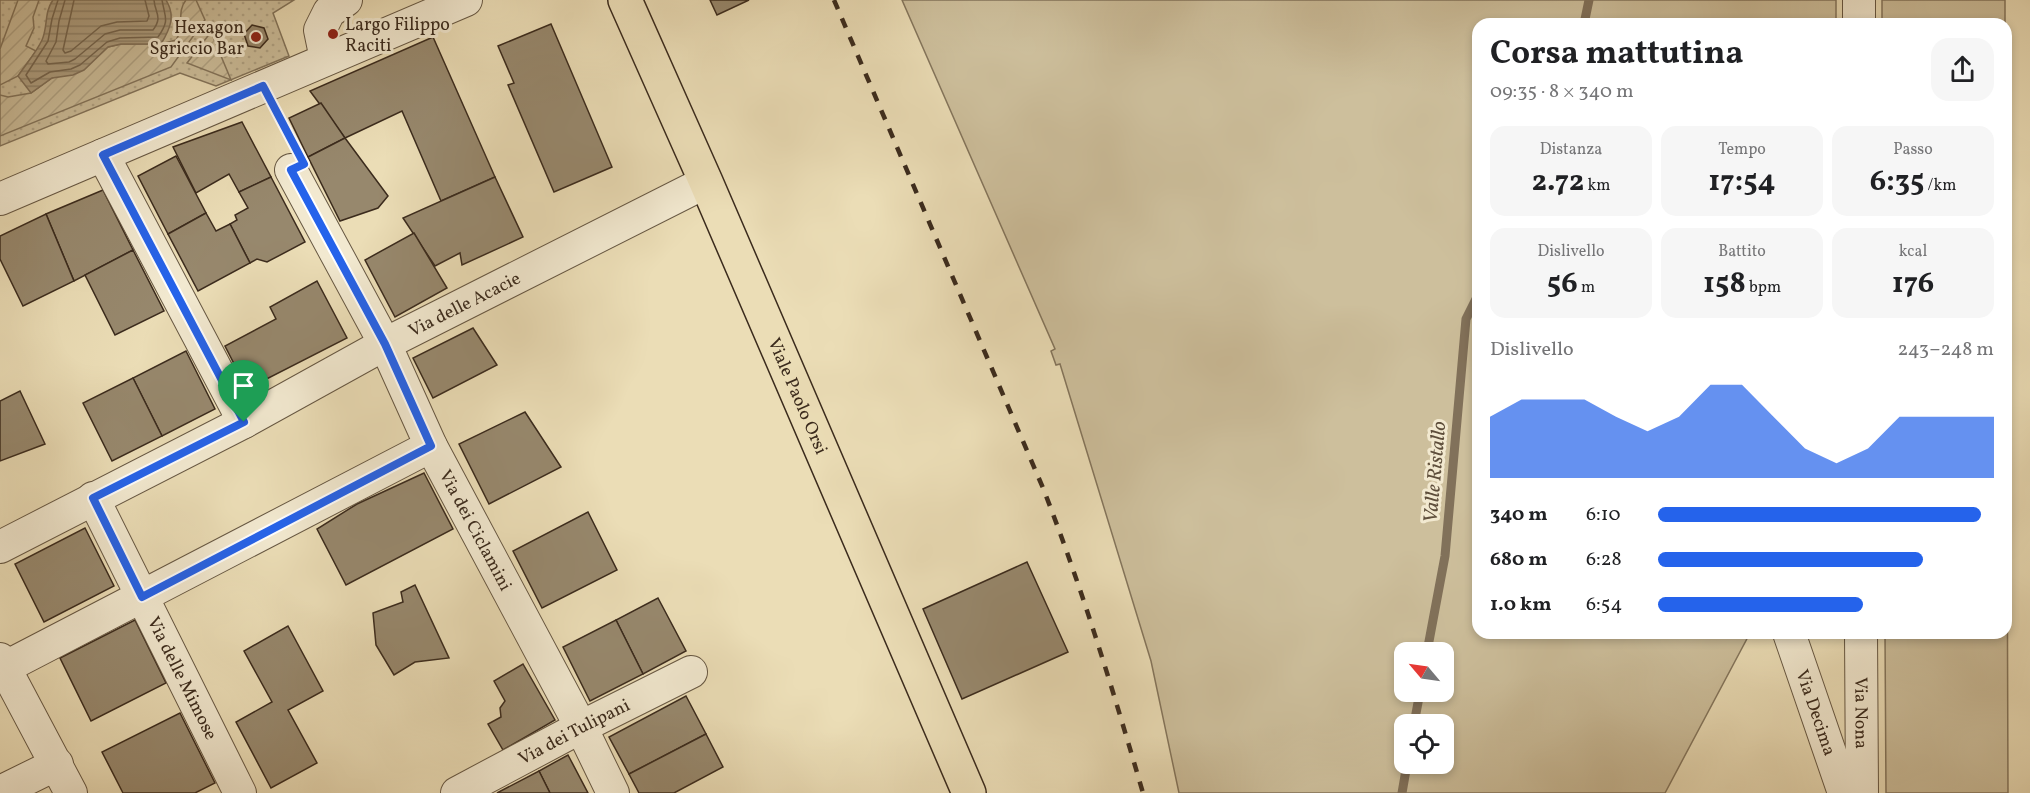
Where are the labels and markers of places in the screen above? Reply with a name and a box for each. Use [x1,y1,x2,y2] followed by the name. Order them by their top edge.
[345,13,450,59] place label: Largo Filippo Raciti
[150,16,244,62] place label: Hexagon Sgriccio Bar
[326,27,340,41] marker: Largo Filippo Raciti
[249,30,263,44] marker: Hexagon Sgriccio Bar
[218,360,269,422] pin

